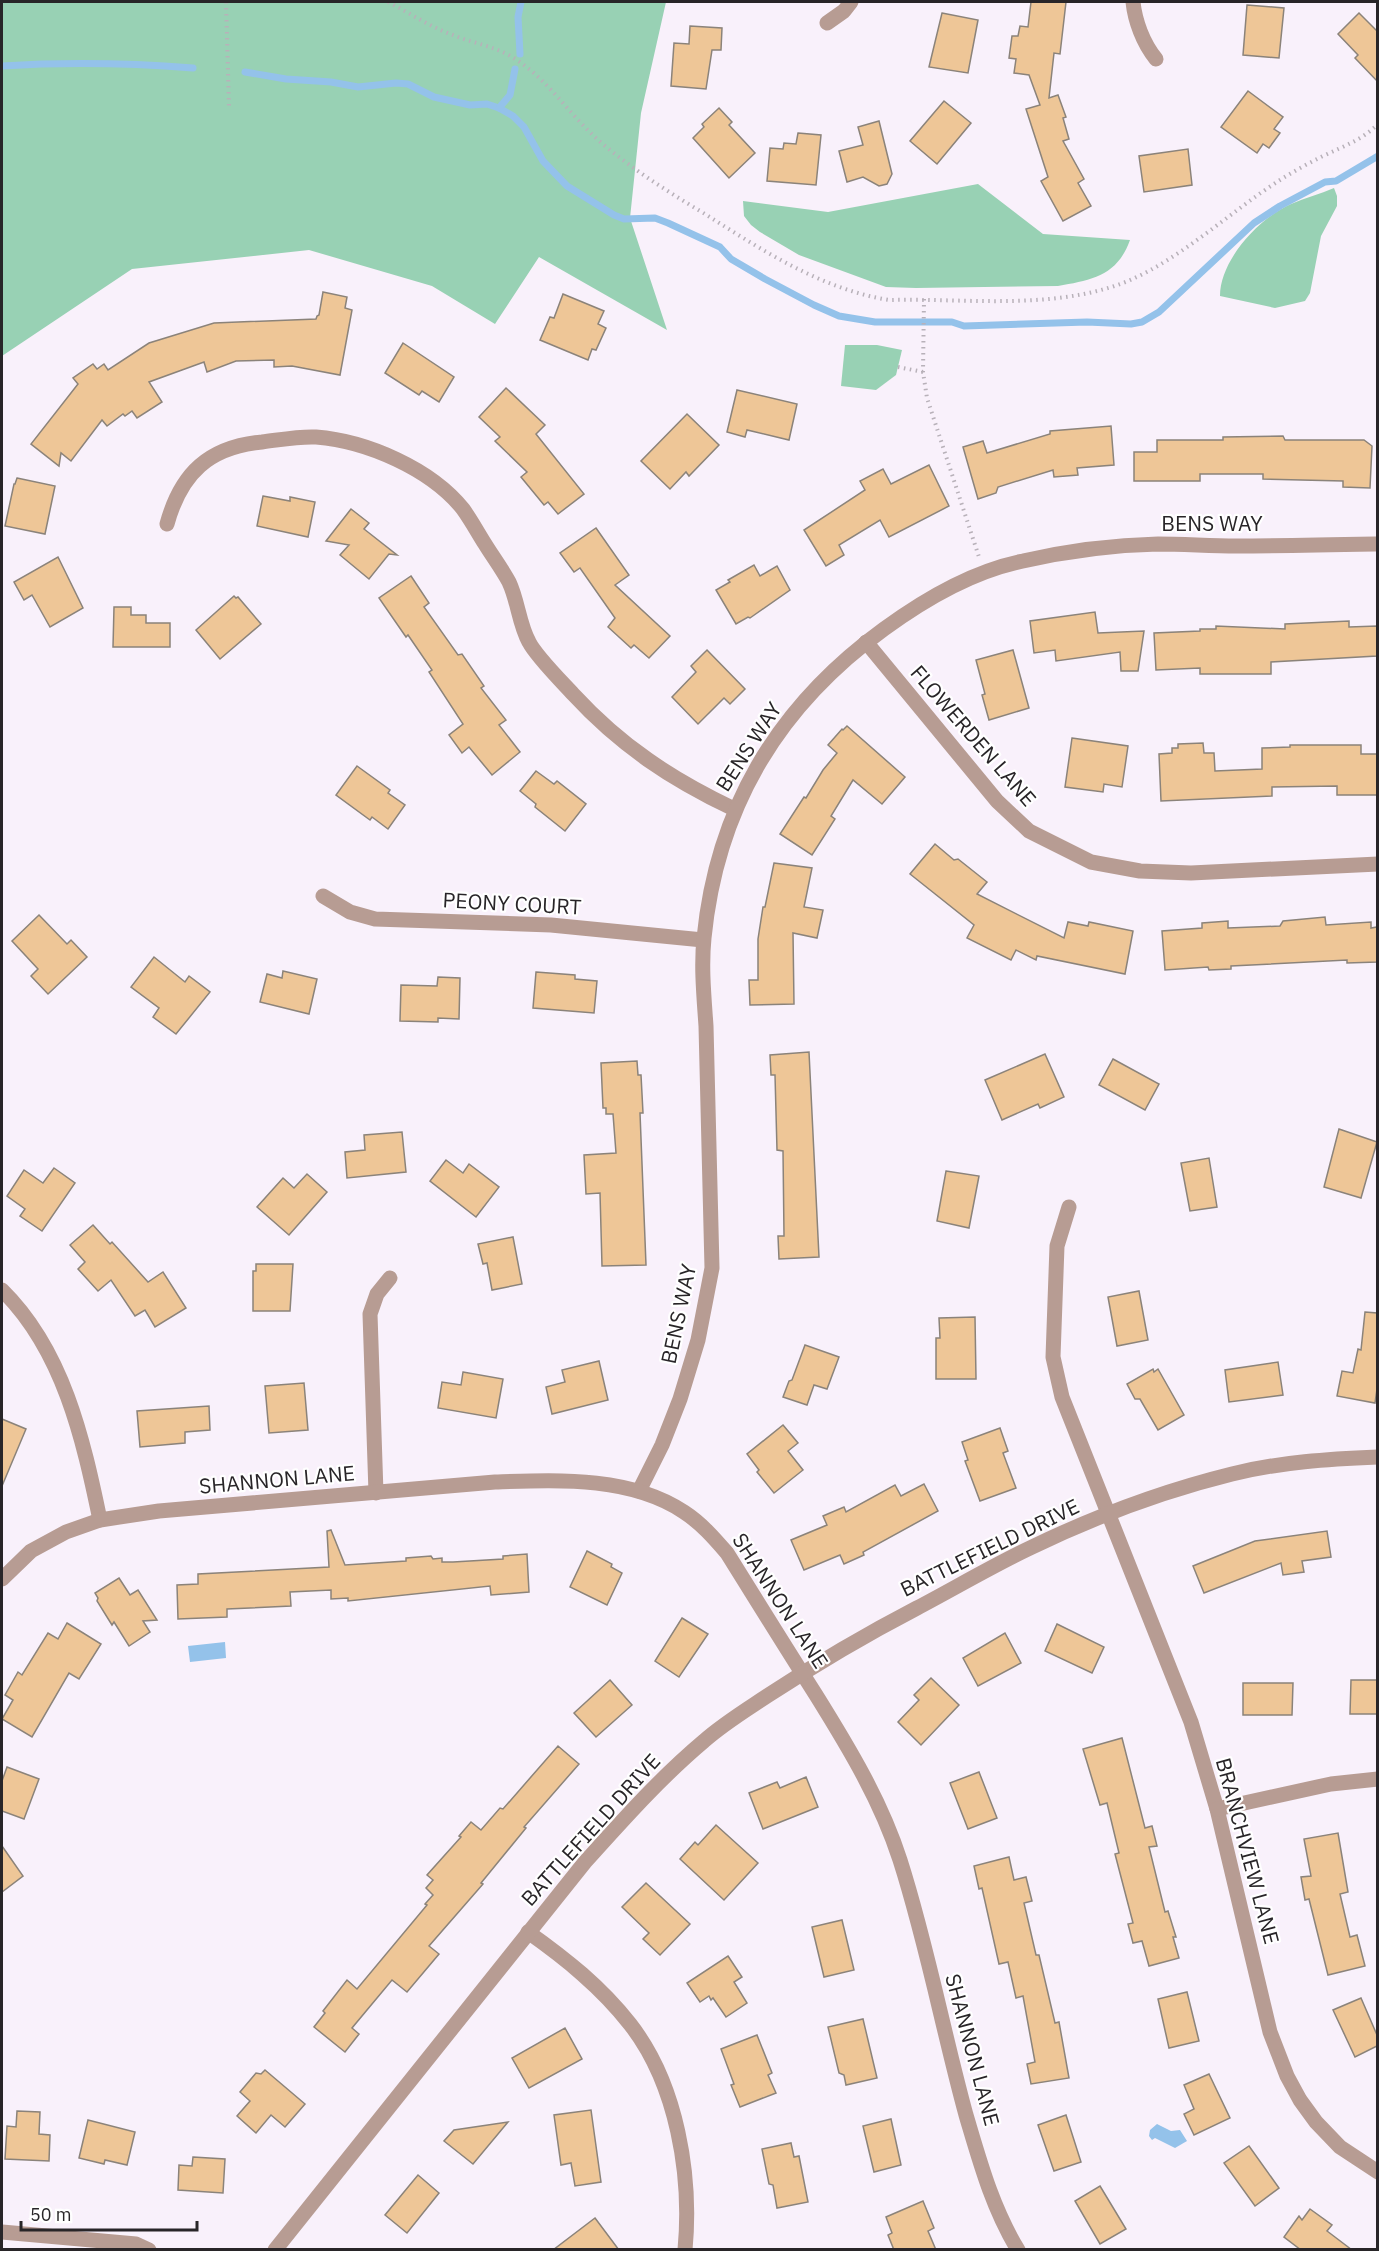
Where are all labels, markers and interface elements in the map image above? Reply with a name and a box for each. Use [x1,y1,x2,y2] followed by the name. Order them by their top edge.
[1161,509,1263,537] street label: BENS WAY
[905,659,1043,812] street label: FLOWERDEN LANE
[709,696,788,797] street label: BENS WAY
[442,885,582,921] street label: PEONY COURT
[654,1261,702,1366] street label: BENS WAY
[198,1458,356,1500] street label: SHANNON LANE
[895,1492,1084,1603] street label: BATTLEFIELD DRIVE
[727,1527,835,1674] street label: SHANNON LANE
[514,1747,666,1911] street label: BATTLEFIELD DRIVE
[1210,1754,1286,1947] street label: BRANCHVIEW LANE
[939,1971,1007,2129] street label: SHANNON LANE
[21,2194,196,2232] scale bar
[30,2203,72,2226] text: 50 m

